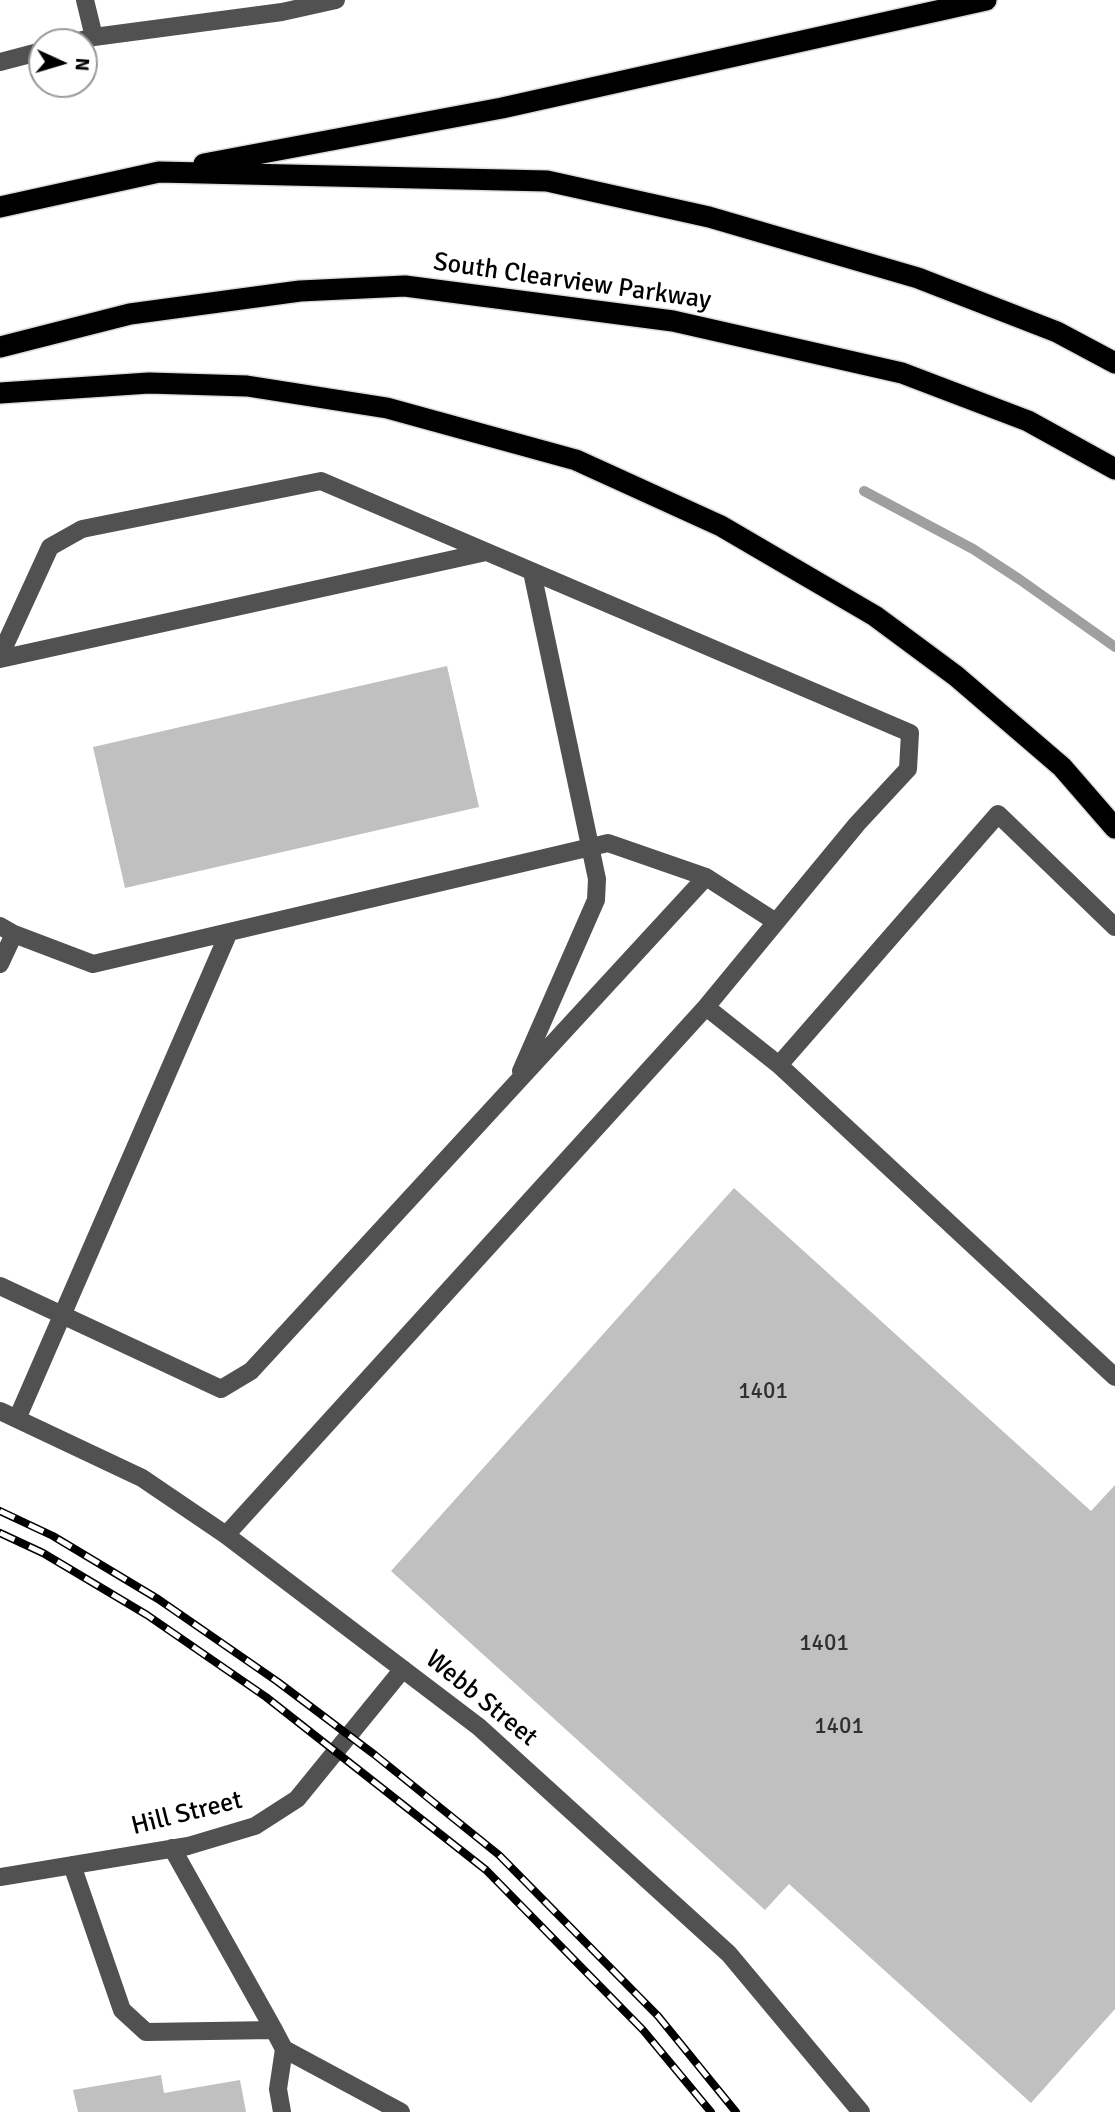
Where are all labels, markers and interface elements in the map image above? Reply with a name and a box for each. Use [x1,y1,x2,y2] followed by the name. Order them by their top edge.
[28,28,98,98] north arrow
[70,57,94,72] text: N
[431,247,713,317] street label: South Clearview Parkway
[738,1378,788,1406] house number: 1401
[799,1630,849,1658] house number: 1401
[419,1644,543,1754] street label: Webb Street
[814,1713,864,1741] house number: 1401
[128,1785,246,1843] street label: Hill Street

